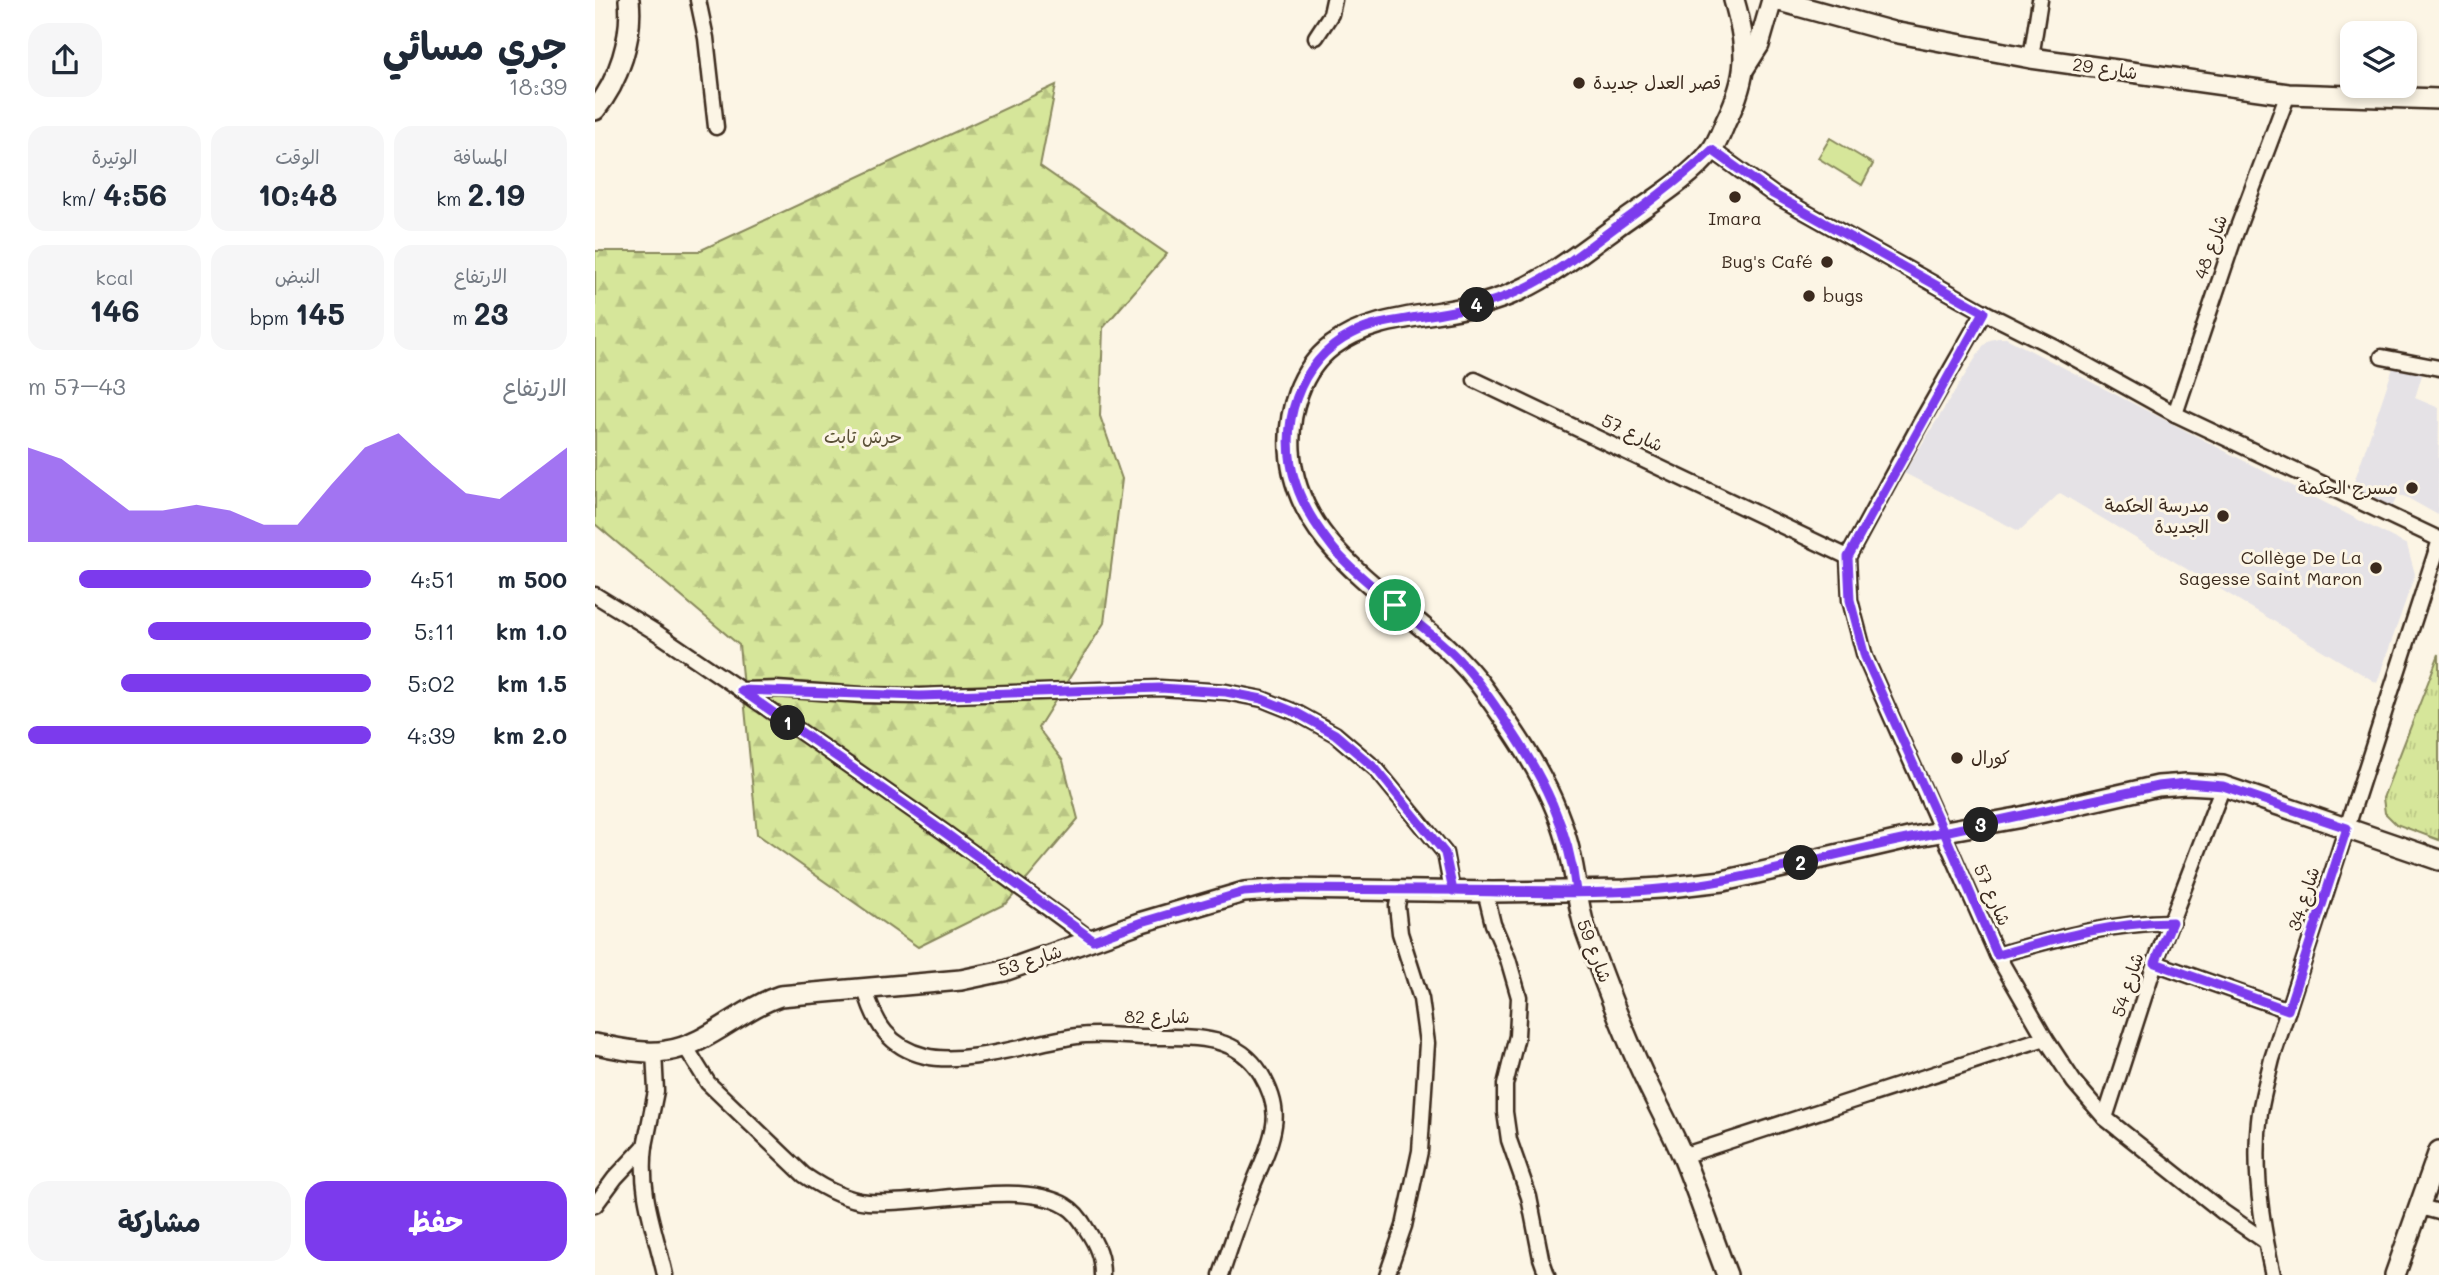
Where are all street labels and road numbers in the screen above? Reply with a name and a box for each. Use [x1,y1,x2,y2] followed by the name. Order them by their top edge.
[2071,52,2139,85] street label: شارع 29
[2188,211,2233,282] street label: شارع 48
[1597,407,1667,458] street label: شارع 57
[1968,860,2017,930] street label: شارع 57
[2281,864,2326,934] street label: شارع 34
[1571,916,1618,986] street label: شارع 59
[995,938,1065,983] street label: شارع 53
[2105,950,2150,1020] street label: شارع 54
[1124,1004,1190,1029] street label: شارع 82

